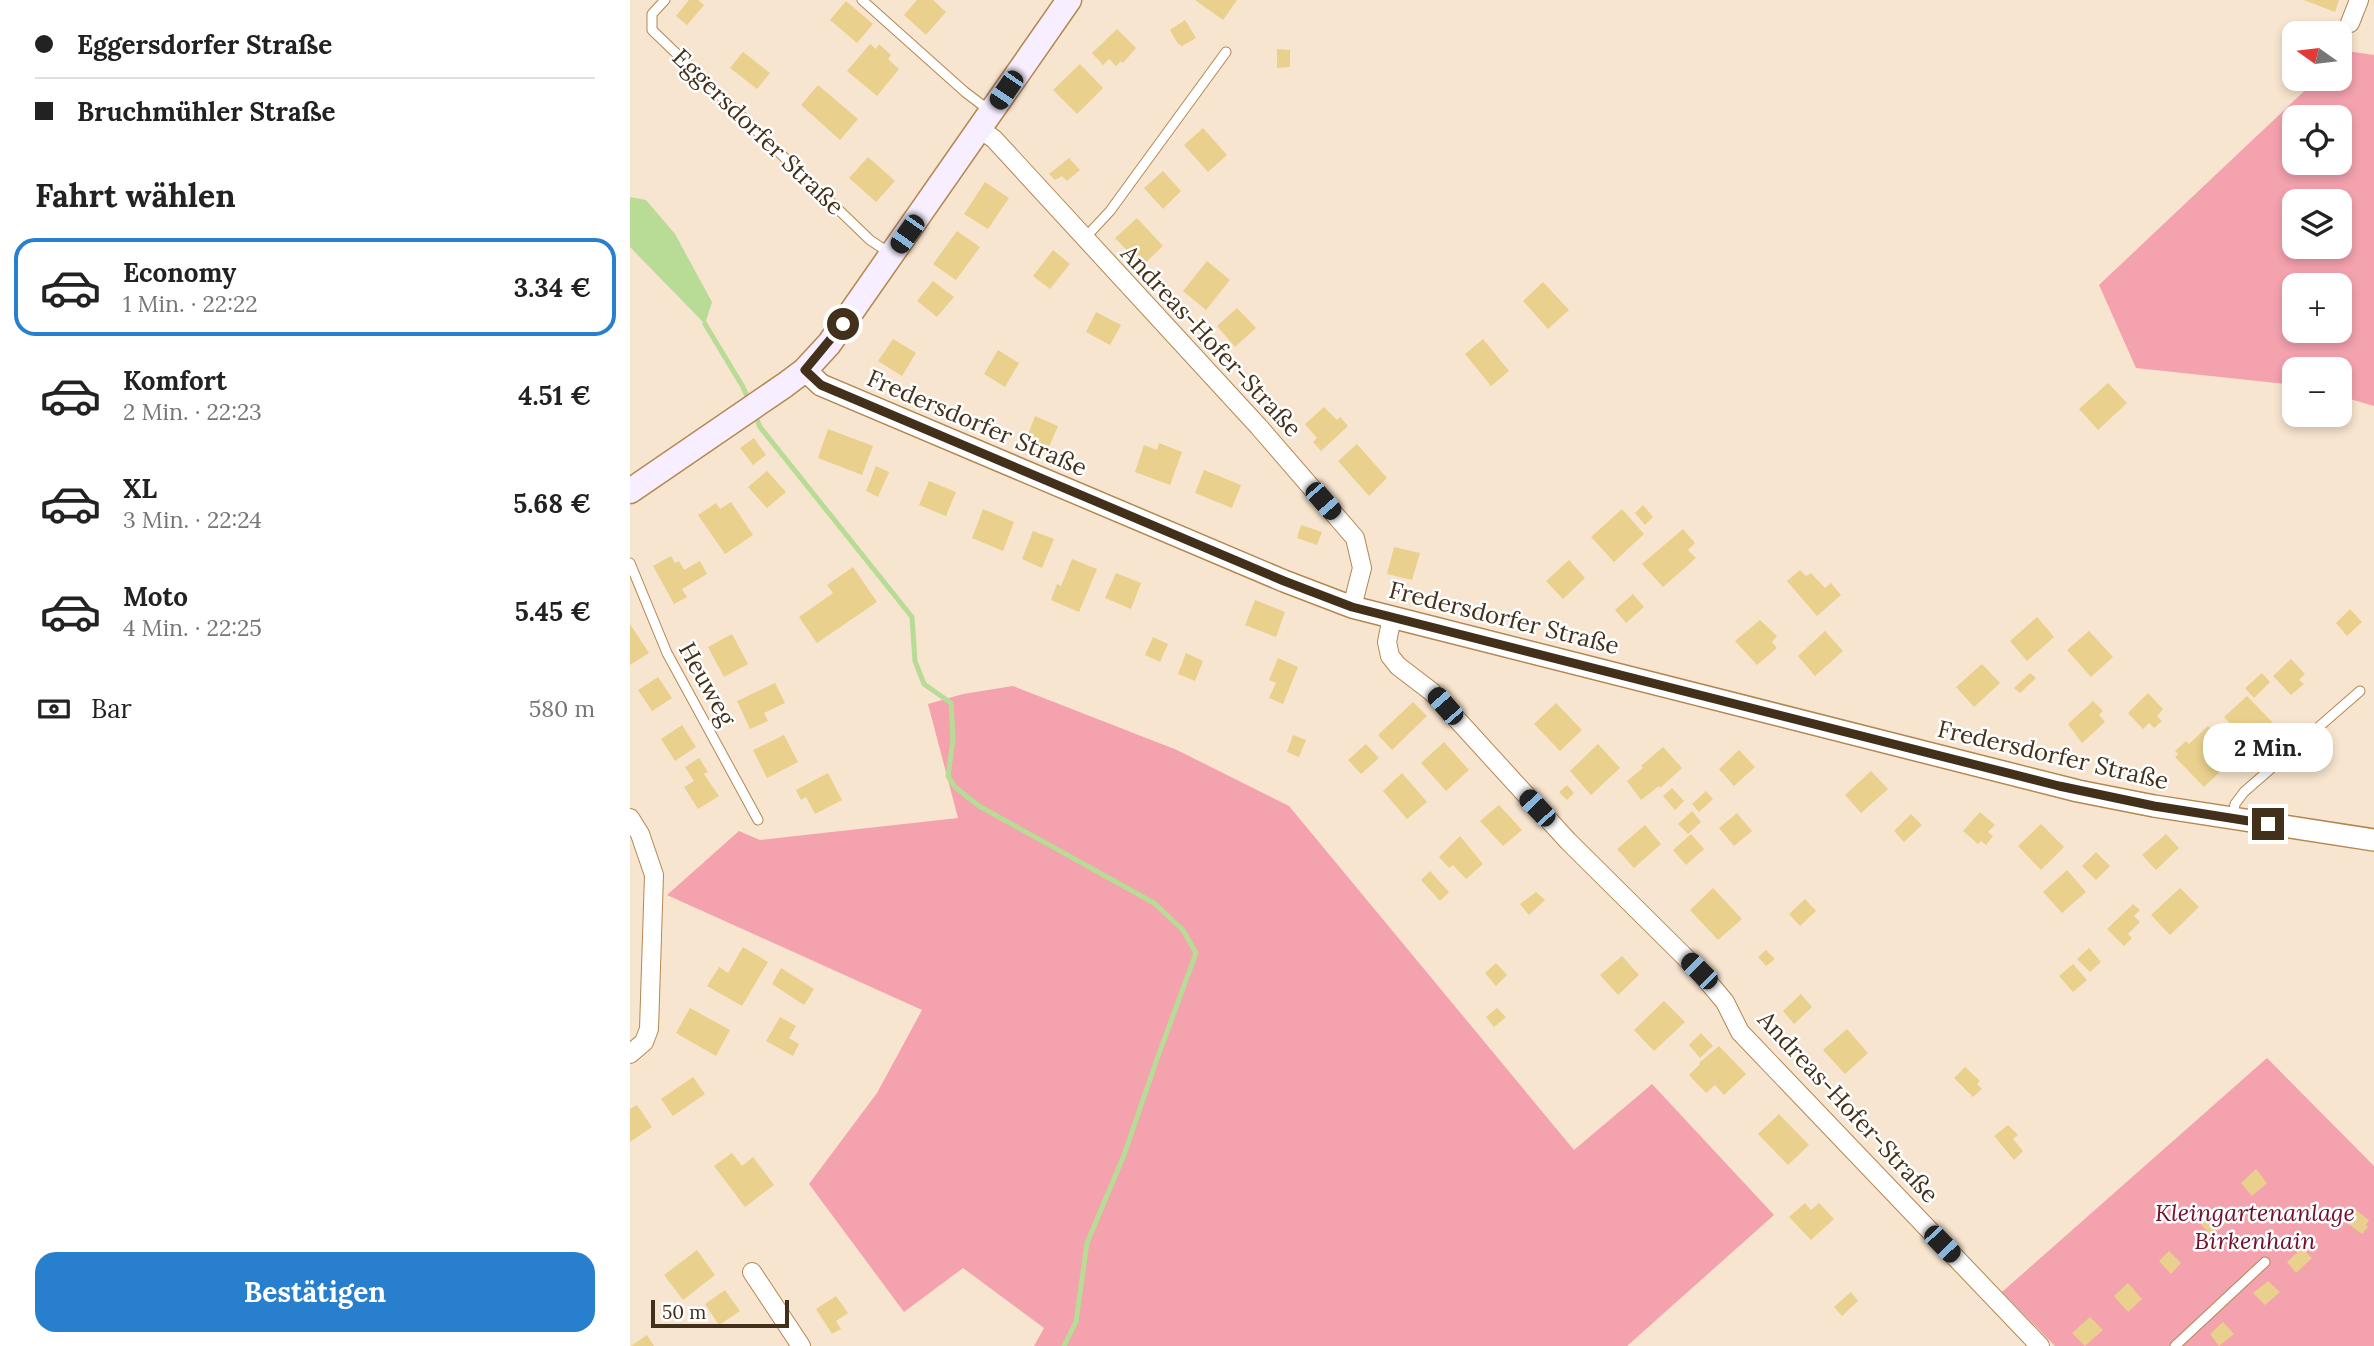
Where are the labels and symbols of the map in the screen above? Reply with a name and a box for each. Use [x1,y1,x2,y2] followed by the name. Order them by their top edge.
[2282,21,2352,91] north arrow
[666,42,851,222] street label: Eggersdorfer Straße
[986,67,1027,113] car
[887,211,928,257] car
[1114,237,1308,443] street label: Andreas-Hofer-Straße
[827,308,859,340] route start
[862,362,1092,483] street label: Fredersdorfer Straße
[1302,478,1345,524] car
[1386,574,1622,661] street label: Fredersdorfer Straße
[672,637,743,732] street label: Heuweg
[1424,683,1467,729] car
[1935,713,2172,796] street label: Fredersdorfer Straße
[2203,722,2333,772] callout: 2 Min.
[1515,785,1560,831] car
[2252,808,2284,840] route end
[1677,949,1722,993] car
[1751,1003,1945,1209] street label: Andreas-Hofer-Straße
[2155,1197,2355,1256] park label: Kleingartenanlage Birkenhain
[1920,1222,1965,1266] car
[651,1297,789,1329] scale bar

